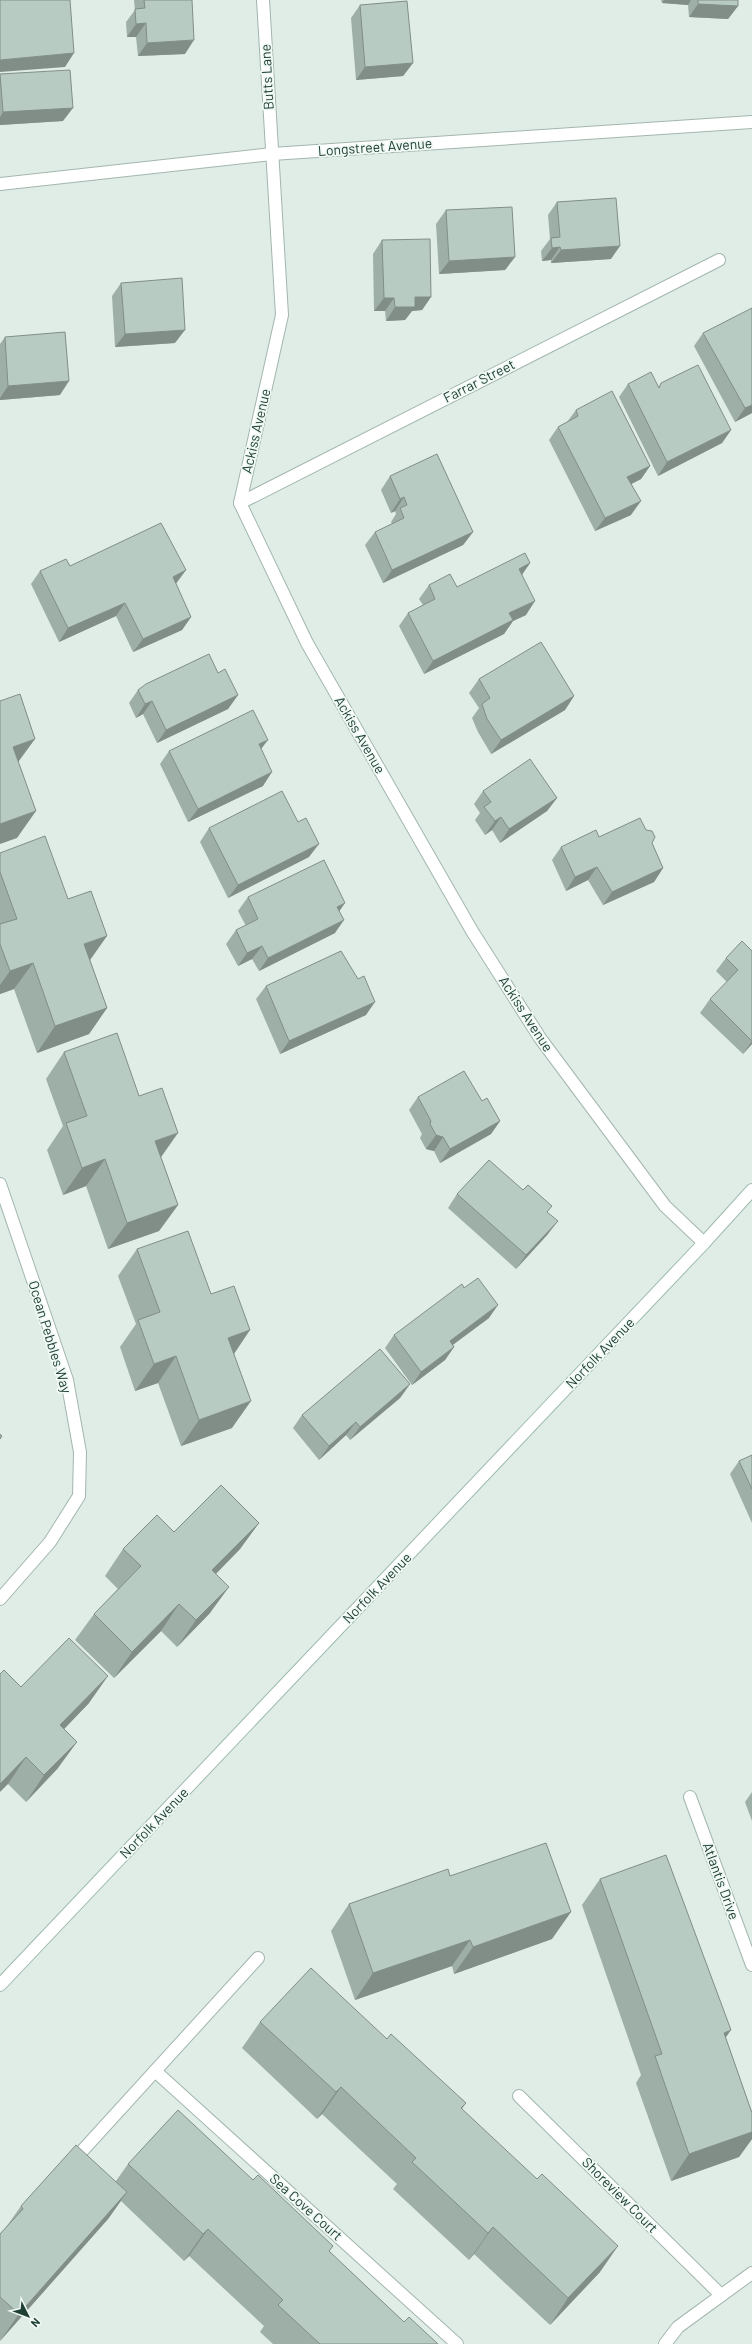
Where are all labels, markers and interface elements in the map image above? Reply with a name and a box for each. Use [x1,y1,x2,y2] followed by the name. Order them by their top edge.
[256,44,277,110] street label: Butts Lane
[317,134,433,159] street label: Longstreet Avenue
[440,355,517,406] street label: Farrar Street
[237,387,274,475] street label: Ackiss Avenue
[331,693,389,777] street label: Ackiss Avenue
[496,973,557,1055] street label: Ackiss Avenue
[25,1278,76,1396] street label: Ocean Pebbles Way
[562,1314,638,1392] street label: Norfolk Avenue
[339,1549,415,1627] street label: Norfolk Avenue
[116,1784,192,1862] street label: Norfolk Avenue
[700,1840,743,1922] street label: Atlantis Drive
[579,2153,662,2236] street label: Shoreview Court
[266,2170,346,2244] street label: Sea Cove Court
[8,2296,48,2336] north arrow
[29,2316,43,2330] text: N

